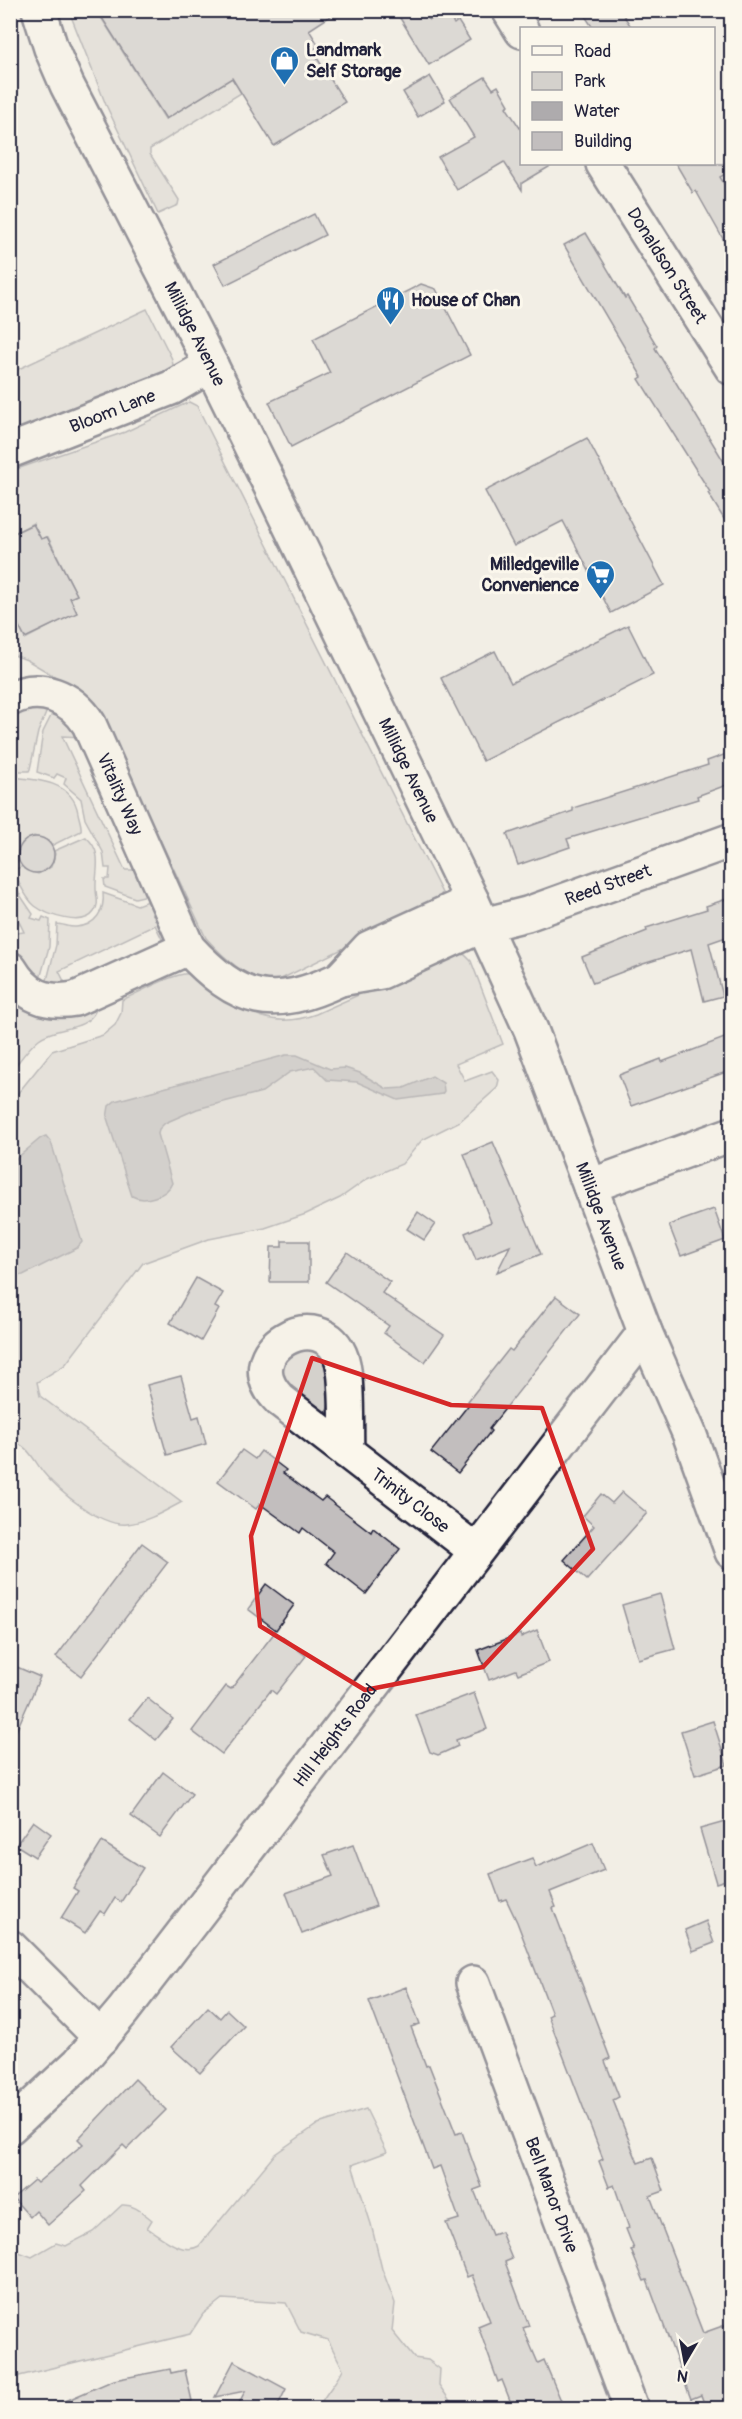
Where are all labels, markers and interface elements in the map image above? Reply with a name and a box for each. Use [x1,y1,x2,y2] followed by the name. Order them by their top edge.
[520,27,715,165] legend
[306,39,402,83] place label: Landmark Self Storage
[574,40,611,63] text: Road
[269,44,301,86] shop icon: Landmark Self Storage
[574,70,606,93] text: Park
[574,100,620,123] text: Water
[574,130,632,153] text: Building
[622,203,713,328] street label: Donaldson Street
[159,278,231,390] street label: Millidge Avenue
[374,284,406,326] restaurant icon: House of Chan
[411,289,520,312] place label: House of Chan
[66,384,159,438] street label: Bloom Lane
[481,553,580,597] place label: Milledgeville Convenience
[584,558,616,600] supermarket icon: Milledgeville Convenience
[373,714,444,827] street label: Millidge Avenue
[92,749,148,839] street label: Vitality Way
[562,858,655,911] street label: Reed Street
[570,1159,632,1274] street label: Millidge Avenue
[366,1463,454,1538] street label: Trinity Close
[288,1679,382,1792] street label: Hill Heights Road
[520,2134,584,2256] street label: Bell Manor Drive
[655,2332,715,2392] north arrow
[675,2365,690,2387] text: N

